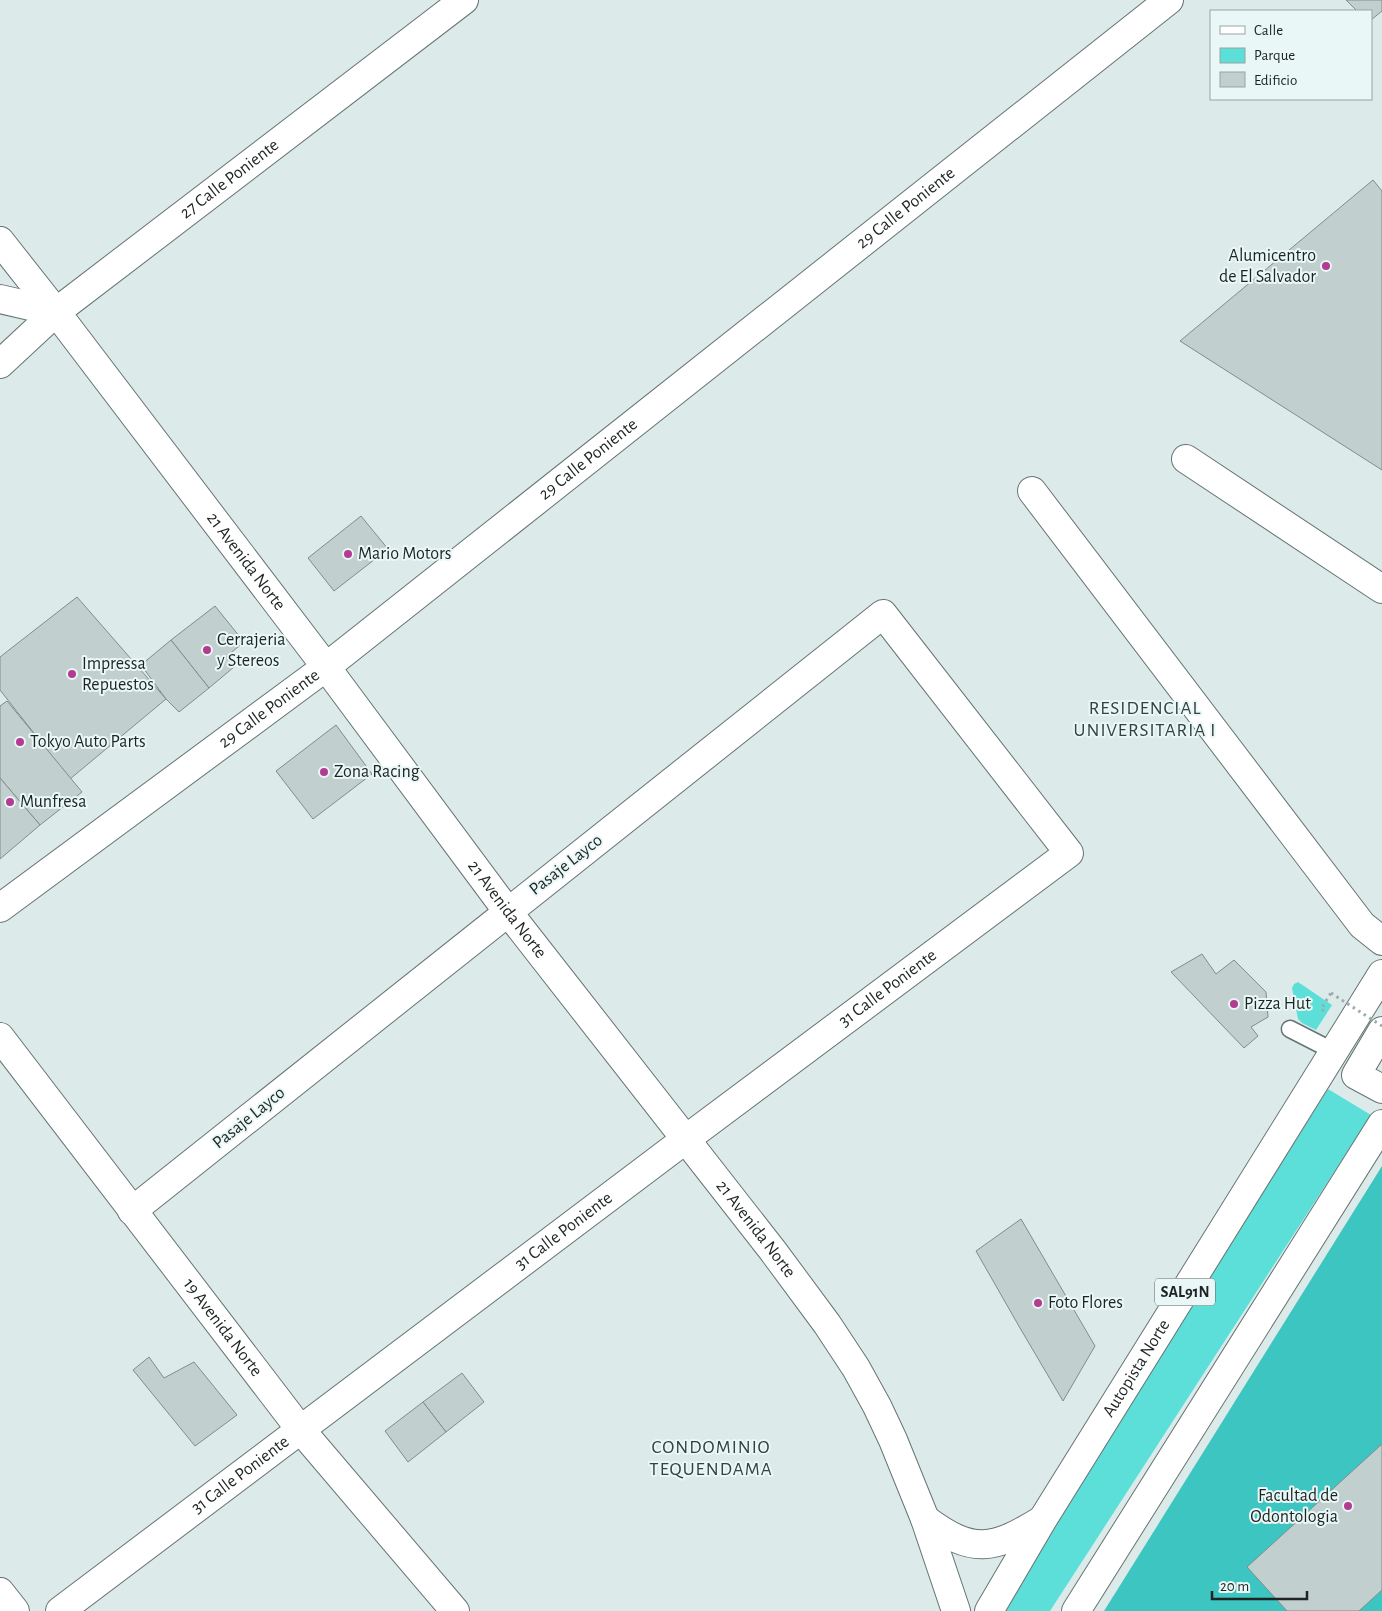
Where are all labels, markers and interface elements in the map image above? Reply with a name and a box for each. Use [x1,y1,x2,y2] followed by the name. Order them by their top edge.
[1210,10,1372,100] legend
[1254,23,1283,38] text: Calle
[1254,48,1295,63] text: Parque
[1254,73,1297,88] text: Edificio
[177,136,282,223] street label: 27 Calle Poniente
[853,164,959,252] street label: 29 Calle Poniente
[1219,247,1316,286] place label: Alumicentro de El Salvador
[1320,260,1332,272] marker: Alumicentro de El Salvador
[536,415,641,504] street label: 29 Calle Poniente
[203,509,289,614] street label: 21 Avenida Norte
[358,545,451,563] place label: Mario Motors
[342,548,354,560] marker: Mario Motors
[216,631,286,670] place label: Cerrajeria y Stereos
[201,644,213,656] marker: Cerrajeria y Stereos
[82,655,154,694] place label: Impressa Repuestos
[216,666,323,752] street label: 29 Calle Poniente
[66,668,78,680] marker: Impressa Repuestos
[1074,699,1216,740] district label: RESIDENCIAL UNIVERSITARIA I
[30,733,146,751] place label: Tokyo Auto Parts
[14,736,26,748] marker: Tokyo Auto Parts
[334,763,420,781] place label: Zona Racing
[318,766,330,778] marker: Zona Racing
[20,793,86,811] place label: Munfresa
[4,796,16,808] marker: Munfresa
[526,831,606,899] street label: Pasaje Layco
[464,857,550,962] street label: 21 Avenida Norte
[836,946,940,1030] street label: 31 Calle Poniente
[1244,995,1311,1013] place label: Pizza Hut
[1228,998,1240,1010] marker: Pizza Hut
[210,1084,289,1152] street label: Pasaje Layco
[712,1177,799,1281] street label: 21 Avenida Norte
[512,1189,616,1273] street label: 31 Calle Poniente
[179,1275,265,1380] street label: 19 Avenida Norte
[1155,1278,1215,1305] road number: SAL91N
[1048,1294,1123,1312] place label: Foto Flores
[1032,1297,1044,1309] marker: Foto Flores
[1100,1317,1174,1420] street label: Autopista Norte
[188,1433,293,1517] street label: 31 Calle Poniente
[649,1438,773,1479] district label: CONDOMINIO TEQUENDAMA
[1250,1487,1338,1526] place label: Facultad de Odontologia
[1342,1500,1354,1512] marker: Facultad de Odontologia
[1212,1568,1307,1600] scale bar
[1220,1579,1249,1594] text: 20 m

